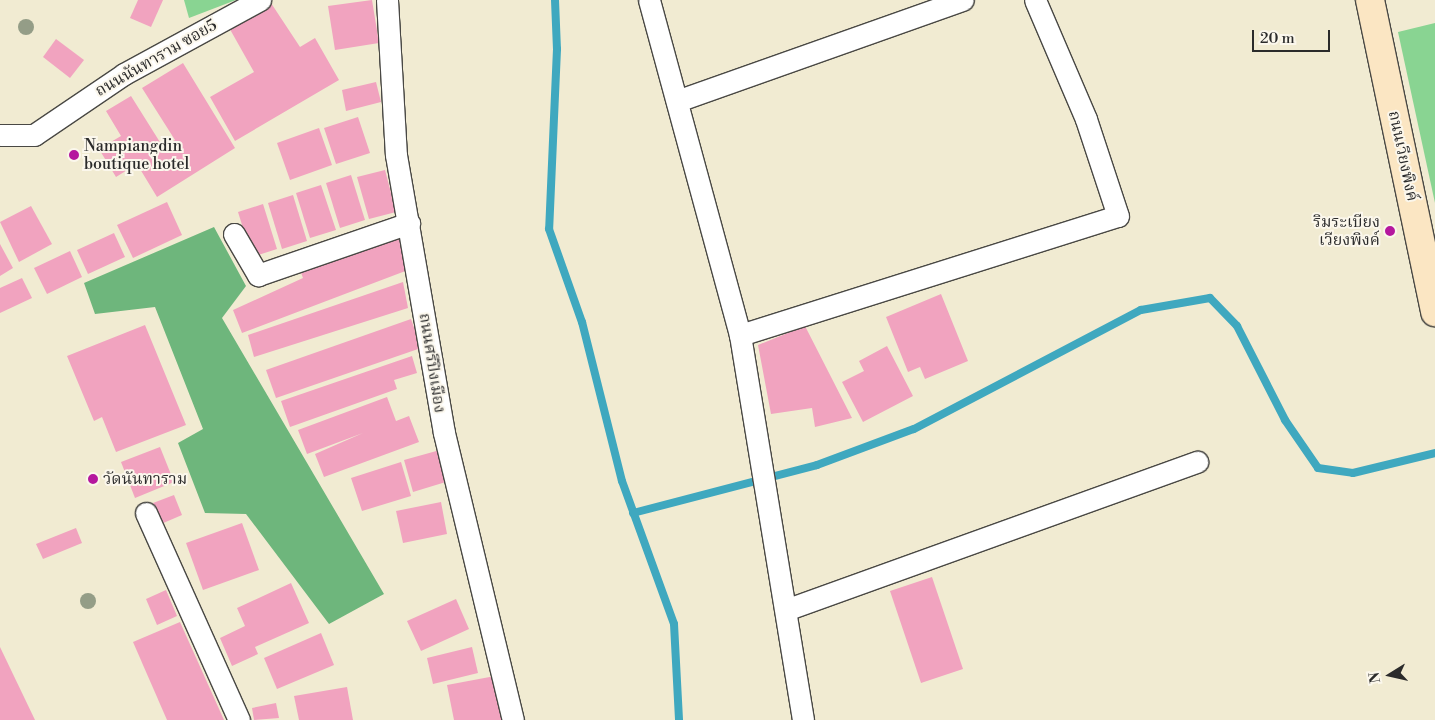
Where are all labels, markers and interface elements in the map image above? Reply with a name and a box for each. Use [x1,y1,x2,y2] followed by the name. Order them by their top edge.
[92,15,220,101] street label: ถนนนันทาราม ซอย5
[1255,20,1332,52] scale bar
[1260,29,1295,48] text: 20 m
[1384,109,1422,203] street label: ถนนเวียงพิงค์
[84,136,189,174] place label: Nampiangdin boutique hotel
[68,149,80,161] marker: Nampiangdin boutique hotel
[1313,212,1380,250] place label: ริมระเบียง เวียงพิงค์
[1384,225,1396,237] marker: ริมระเบียง เวียงพิงค์
[415,312,449,414] street label: ถนนศรีปิงเมือง
[103,469,187,489] place label: วัดนันทาราม
[87,473,99,485] marker: วัดนันทาราม
[1365,650,1415,700] north arrow
[1365,671,1385,685] text: N

